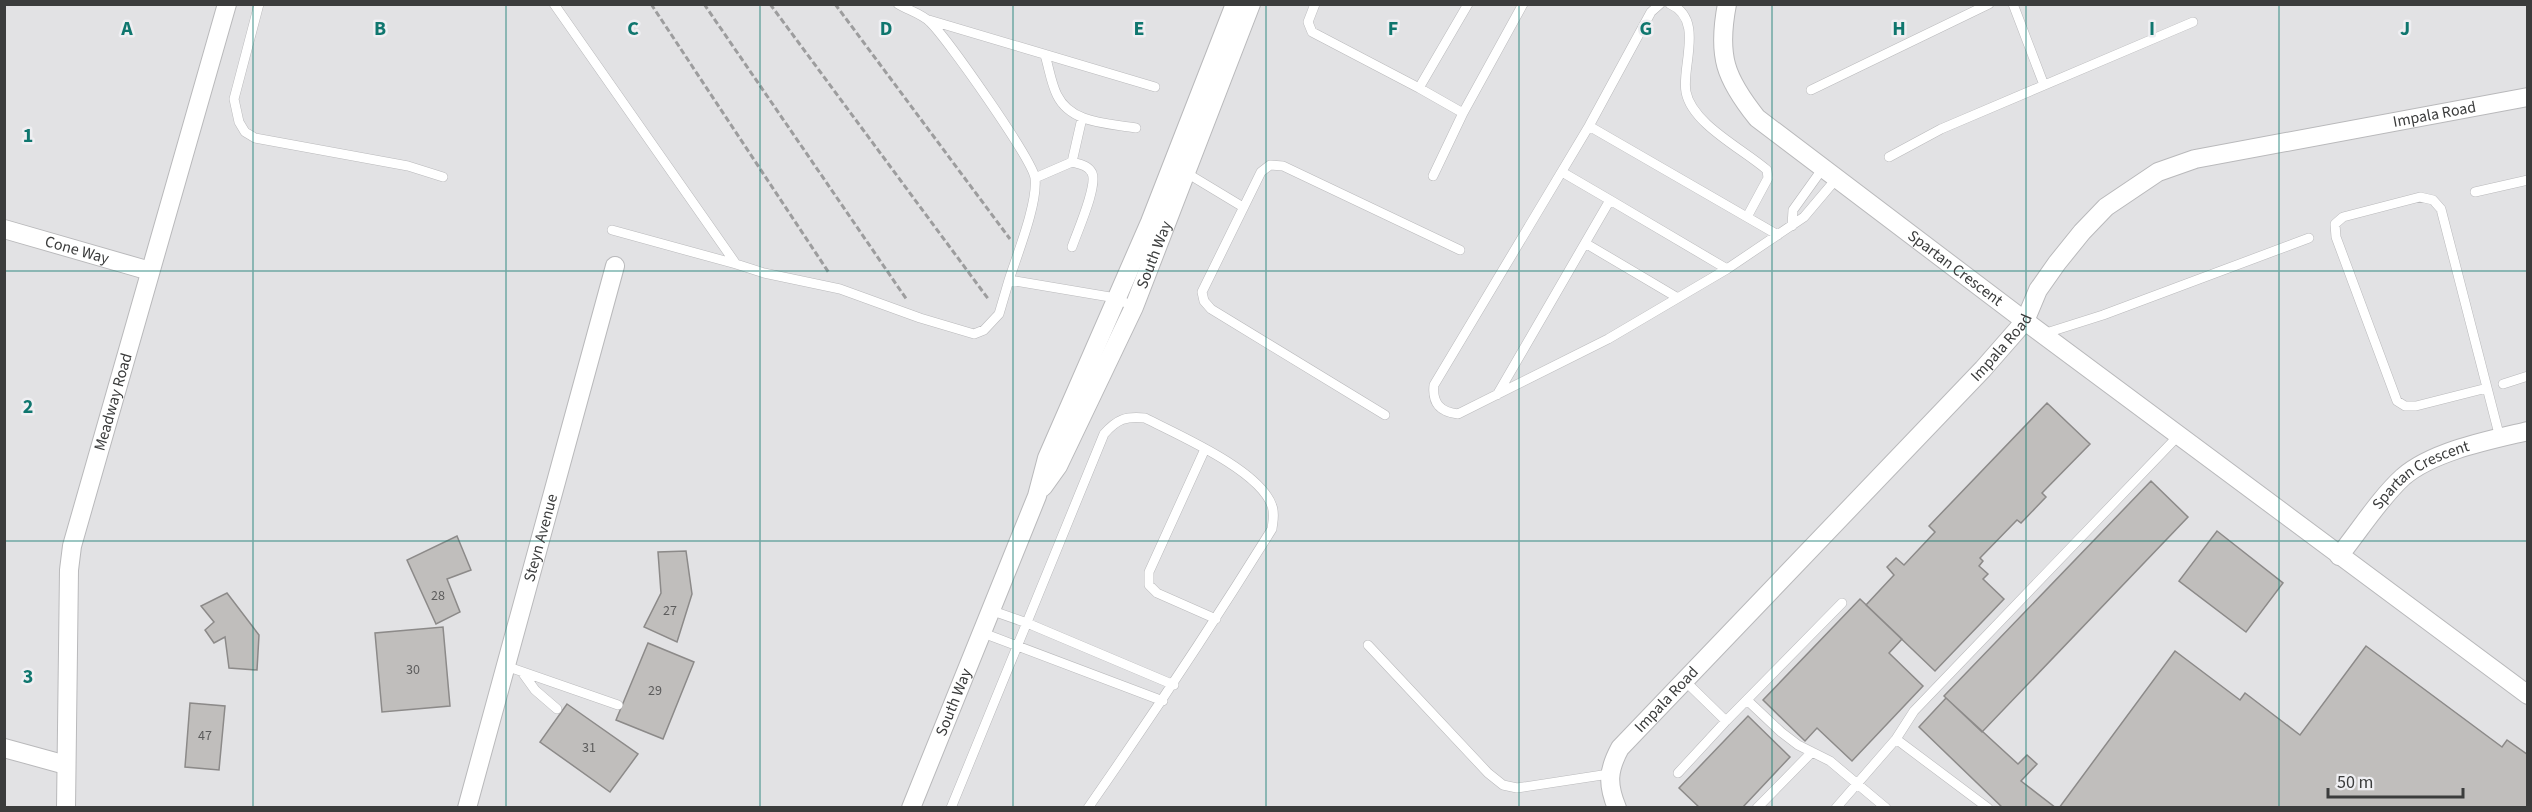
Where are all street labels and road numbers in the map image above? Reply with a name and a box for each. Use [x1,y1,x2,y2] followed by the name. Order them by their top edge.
[2391,96,2478,133] street label: Impala Road
[1131,217,1177,292] street label: South Way
[1903,225,2008,312] street label: Spartan Crescent
[42,230,112,270] street label: Cone Way
[1966,311,2038,386] street label: Impala Road
[89,350,138,453] street label: Meadway Road
[2367,435,2473,514] street label: Spartan Crescent
[518,491,563,584] street label: Steyn Avenue
[1629,662,1703,737] street label: Impala Road
[930,665,977,739] street label: South Way

